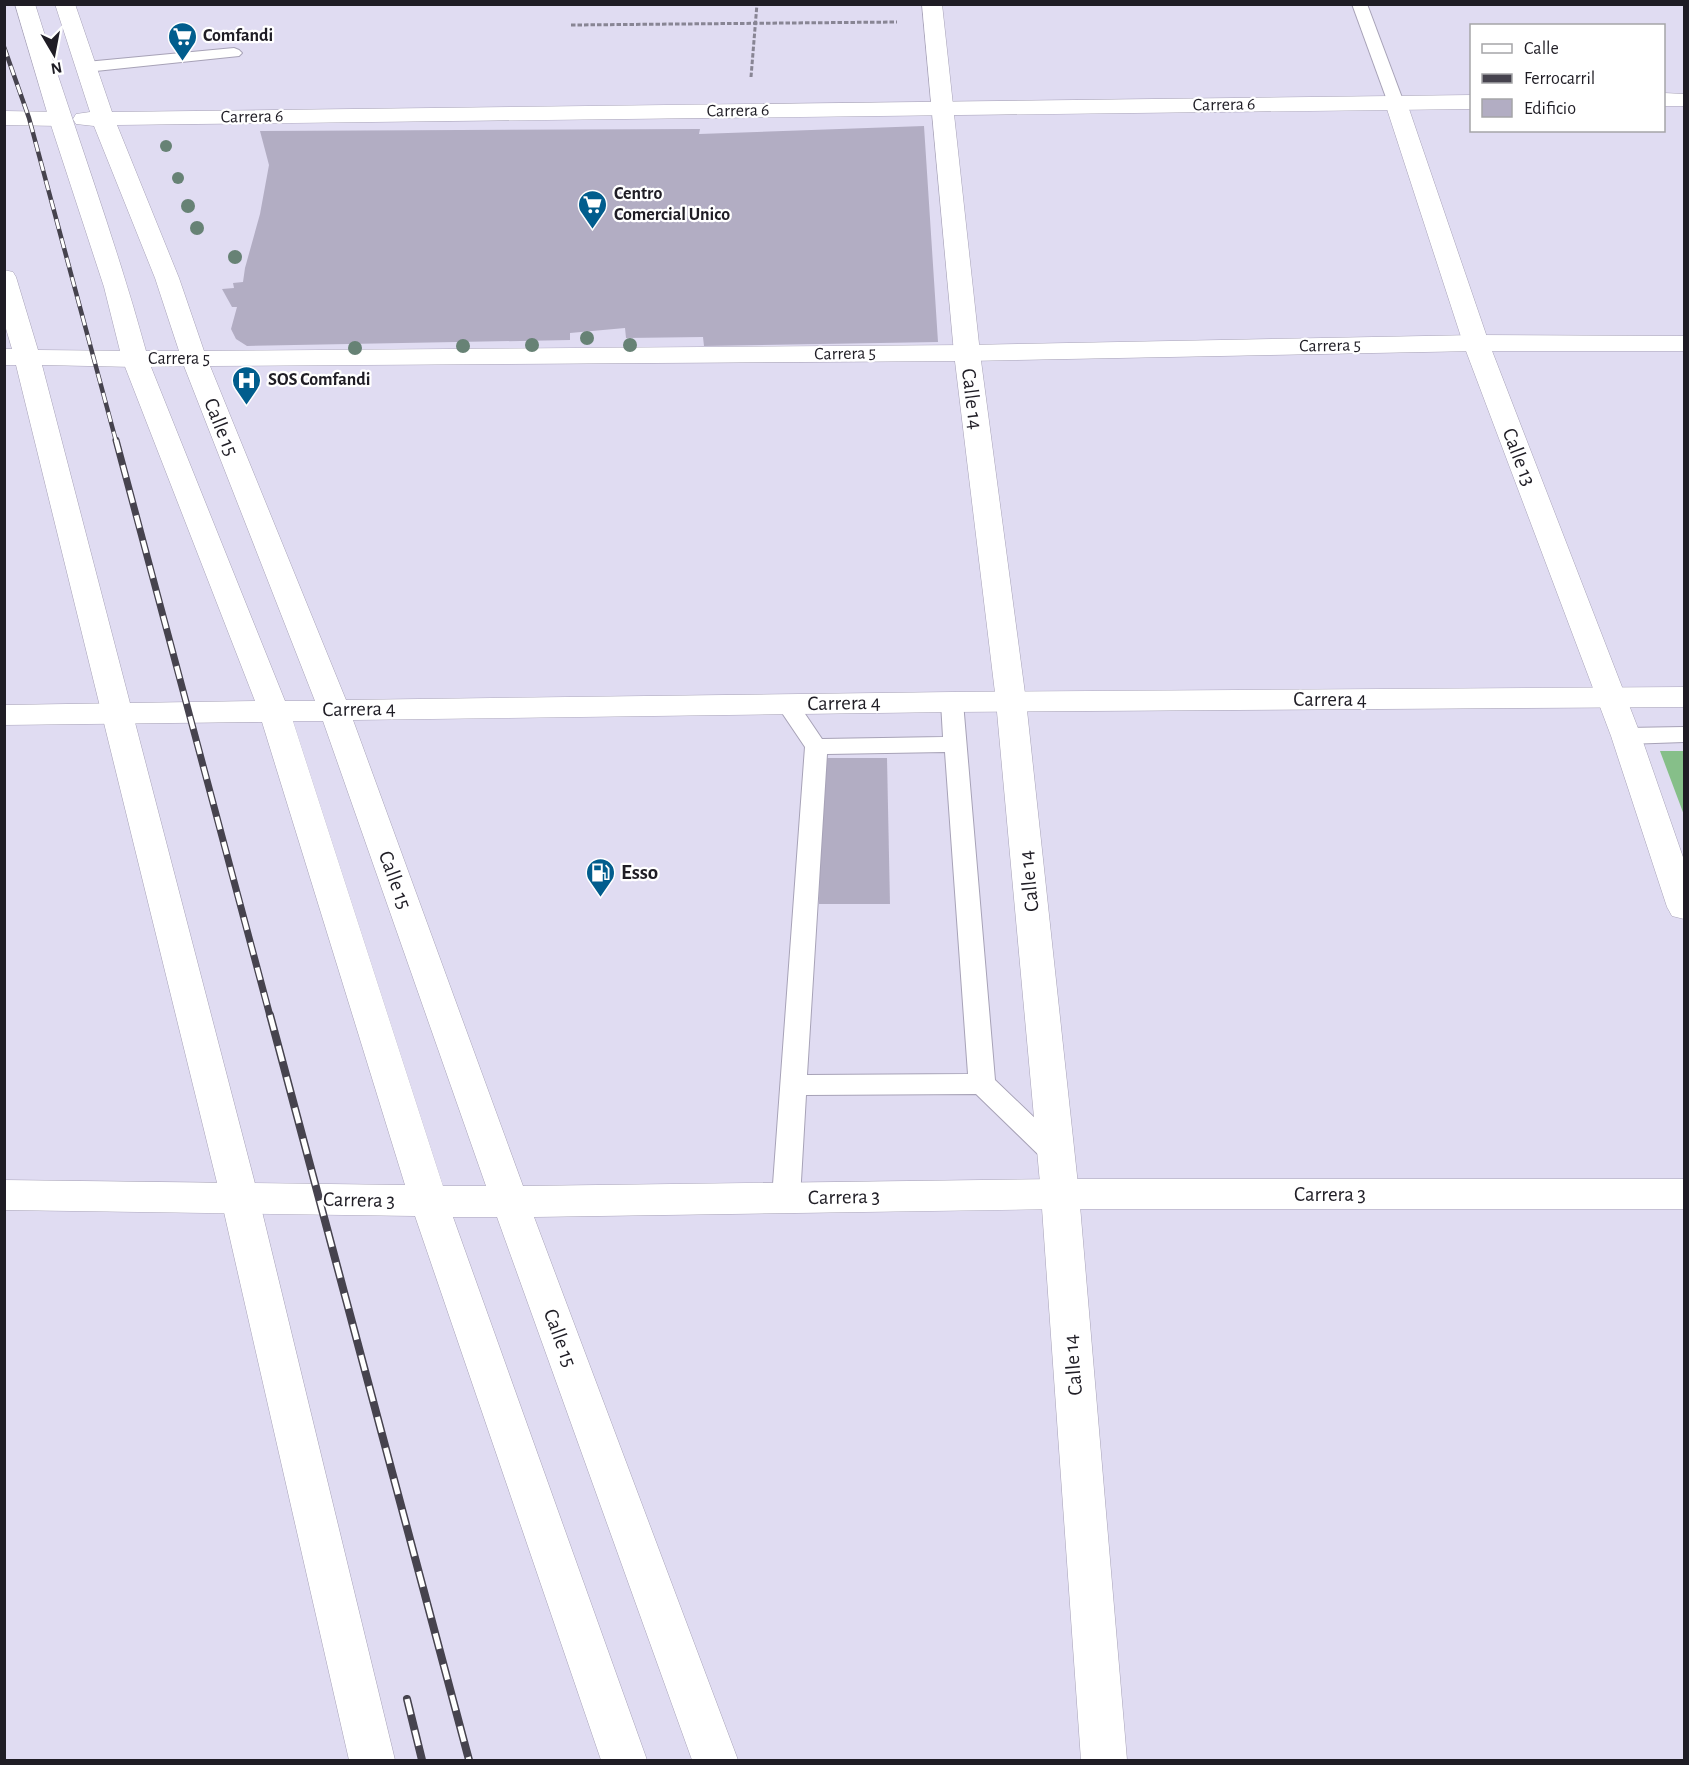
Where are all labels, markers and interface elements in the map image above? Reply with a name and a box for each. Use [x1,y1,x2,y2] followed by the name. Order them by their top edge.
[166,20,198,62] supermarket icon: Comfandi
[24,24,84,84] north arrow
[1470,24,1665,132] legend
[203,27,273,45] place label: Comfandi
[1524,40,1559,58] text: Calle
[50,59,63,77] text: N
[1524,70,1595,88] text: Ferrocarril
[1192,95,1256,115] street label: Carrera 6
[1524,100,1576,118] text: Edificio
[706,101,770,121] street label: Carrera 6
[220,107,284,127] street label: Carrera 6
[614,185,730,224] place label: Centro Comercial Unico
[577,188,609,230] supermarket icon: Centro Comercial Unico
[1299,336,1361,356] street label: Carrera 5
[814,344,876,364] street label: Carrera 5
[148,350,210,368] street label: Carrera 5
[231,364,263,406] hospital icon: SOS Comfandi
[958,367,986,431] street label: Calle 14
[268,371,370,389] place label: SOS Comfandi
[200,395,242,459] street label: Calle 15
[1498,425,1540,489] street label: Calle 13
[1293,689,1367,710] street label: Carrera 4
[807,692,881,714] street label: Carrera 4
[322,698,396,720] street label: Carrera 4
[375,848,415,912] street label: Calle 15
[1015,849,1043,913] street label: Calle 14
[584,856,616,898] fuel station icon: Esso
[621,862,658,883] place label: Esso
[1294,1184,1366,1205] street label: Carrera 3
[808,1186,880,1208] street label: Carrera 3
[323,1189,395,1211] street label: Carrera 3
[540,1306,580,1370] street label: Calle 15
[1060,1333,1086,1397] street label: Calle 14

